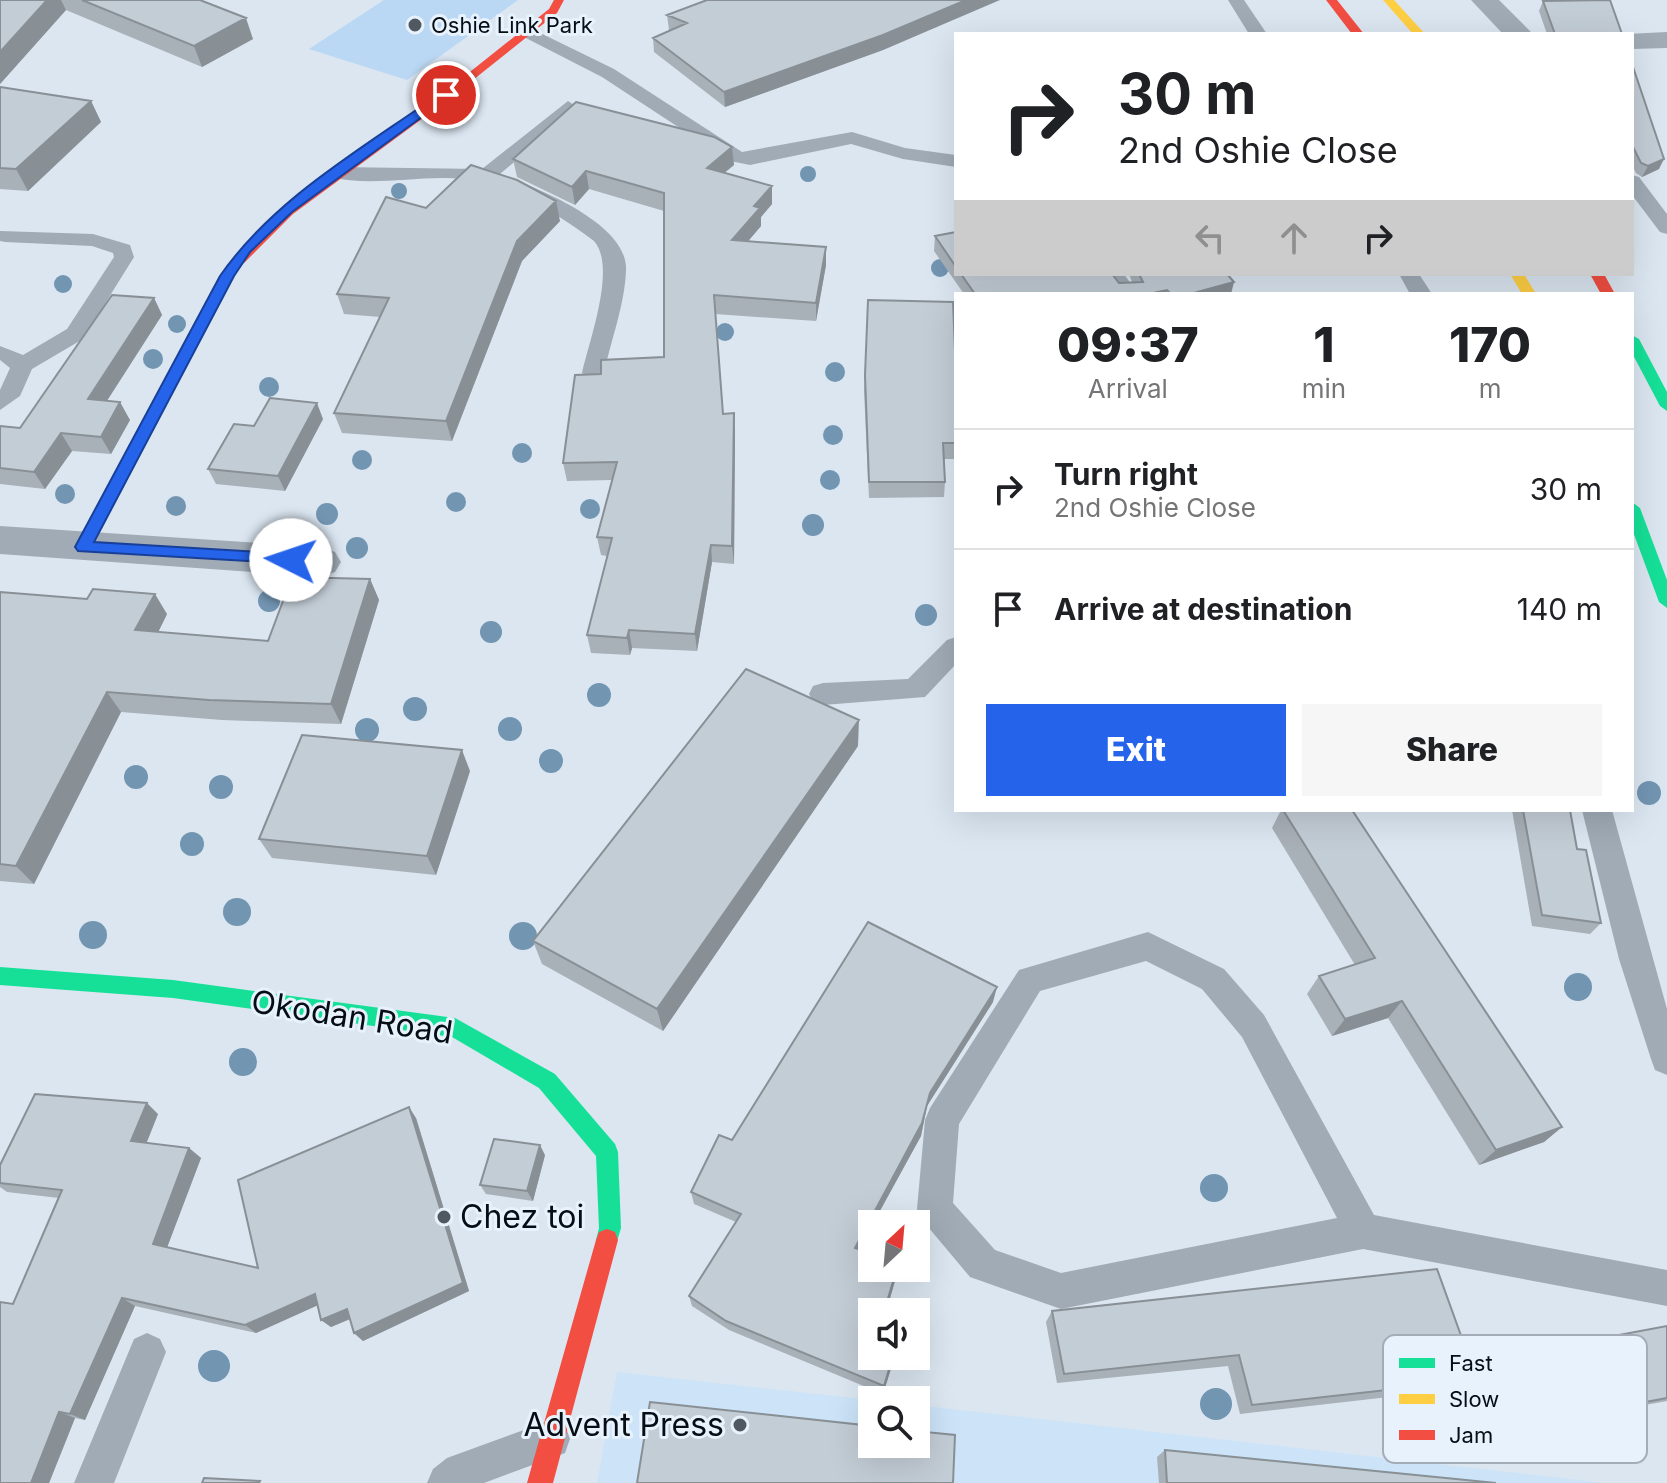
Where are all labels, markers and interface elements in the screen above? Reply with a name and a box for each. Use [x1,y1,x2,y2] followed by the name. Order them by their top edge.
[431,12,593,38] place label: Oshie Link Park
[406,16,424,34] marker: Oshie Link Park
[1118,60,1256,128] text: 30 m
[412,61,480,129] pin
[986,64,1090,168] icon: right
[424,73,468,117] icon: arrive
[1118,128,1398,172] text: 2nd Oshie Close
[1188,216,1232,260] icon: left
[1272,216,1316,260] icon: ahead
[1356,216,1400,260] icon: right
[1057,315,1199,374] text: 09:37
[1313,315,1334,374] text: 1
[1449,315,1531,374] text: 170
[1088,373,1168,404] text: Arrival
[1302,373,1346,404] text: min
[1479,373,1501,404] text: m
[1054,456,1198,492] text: Turn right
[986,467,1030,511] icon: right
[1530,471,1602,507] text: 30 m
[1054,492,1256,523] text: 2nd Oshie Close
[249,518,333,602] position arrow
[986,587,1030,631] icon: arrive
[1054,591,1352,627] text: Arrive at destination
[1517,591,1602,627] text: 140 m
[986,704,1286,796] button: Exit
[1302,704,1602,796] button: Share
[249,981,455,1052] street label: Okodan Road
[460,1197,584,1236] place label: Chez toi
[435,1208,453,1226] marker: Chez toi
[858,1210,930,1282] north arrow
[858,1210,930,1458] map controls
[858,1298,930,1370] button: sound
[1383,1335,1647,1463] legend
[1449,1350,1493,1376] text: Fast
[858,1386,930,1458] button: search
[1449,1386,1499,1412] text: Slow
[523,1405,724,1444] place label: Advent Press
[731,1416,749,1434] marker: Advent Press
[1449,1422,1493,1448] text: Jam

